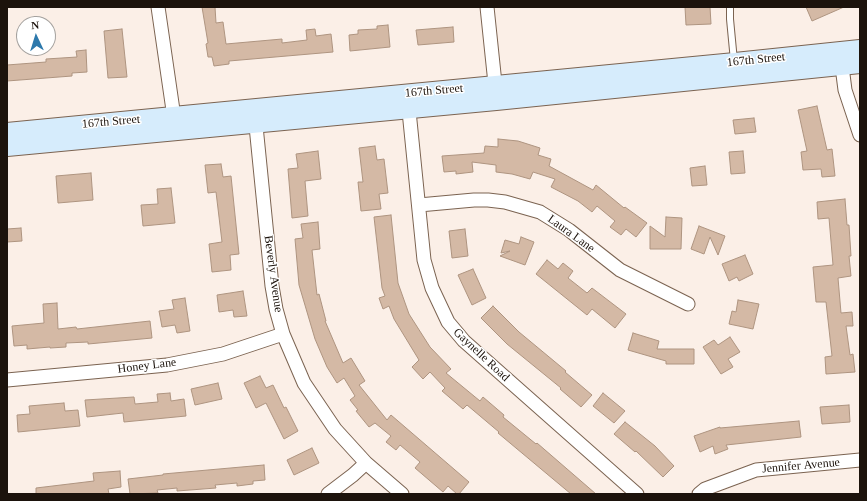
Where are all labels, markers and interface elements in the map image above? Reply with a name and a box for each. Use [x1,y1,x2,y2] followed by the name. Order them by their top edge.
[16,16,56,56] north arrow
[31,19,40,31] text: N
[726,50,786,70] street label: 167th Street
[404,81,464,101] street label: 167th Street
[81,112,141,132] street label: 167th Street
[545,212,597,256] street label: Laura Lane
[260,235,286,313] street label: Beverly Avenue
[450,325,512,385] street label: Gaynelle Road
[117,355,177,377] street label: Honey Lane
[761,455,841,477] street label: Jennifer Avenue

